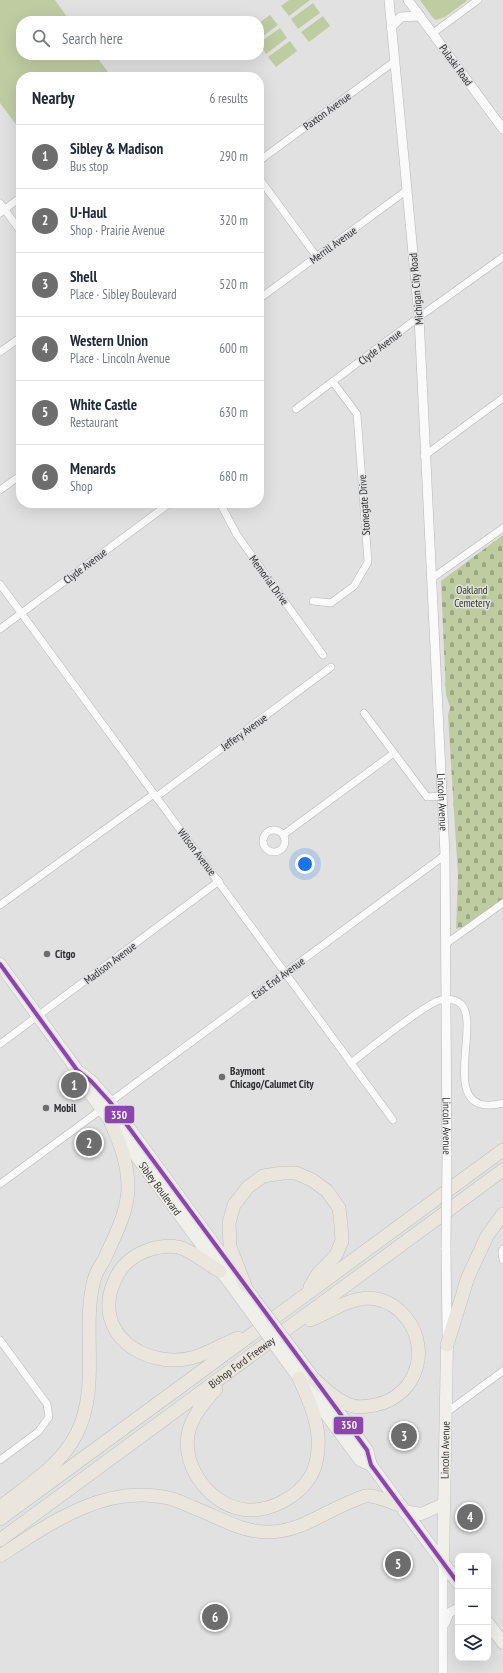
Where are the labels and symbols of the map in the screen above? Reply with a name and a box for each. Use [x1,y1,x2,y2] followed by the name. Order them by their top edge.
[436,42,476,89] street label: Pulaski Road
[300,89,354,133] street label: Paxton Avenue
[307,223,360,267] street label: Merrill Avenue
[406,252,426,326] street label: Michigan City Road
[355,326,405,368] street label: Clyde Avenue
[355,474,373,536] street label: Stonegate Drive
[60,545,110,587] street label: Clyde Avenue
[246,552,292,608] street label: Memorial Drive
[454,583,491,610] park label: Oakland Cemetery
[217,710,270,754] street label: Jeffery Avenue
[434,773,451,832] street label: Lincoln Avenue
[175,826,220,879] street label: Wilson Avenue
[295,854,315,874] your location
[81,939,139,987] street label: Madison Avenue
[55,947,76,961] place label: Citgo
[42,949,52,959] marker: Citgo
[249,954,308,1002] street label: East End Avenue
[230,1064,314,1091] place label: Baymont Chicago/Calumet City
[61,1070,87,1100] pin: 1
[217,1072,227,1082] marker: Baymont Chicago/Calumet City
[440,1097,454,1155] street label: Lincoln Avenue
[54,1101,77,1115] place label: Mobil
[41,1103,51,1113] marker: Mobil
[104,1105,135,1124] line badge: 350
[111,1108,127,1122] text: 350
[76,1128,102,1158] pin: 2
[136,1159,185,1218] street label: Sibley Boulevard
[206,1333,278,1391] street label: Bishop Ford Freeway
[333,1416,364,1435] line badge: 350
[341,1418,357,1432] text: 350
[391,1421,417,1451] pin: 3
[438,1421,453,1479] street label: Lincoln Avenue
[457,1502,483,1532] pin: 4
[385,1549,411,1579] pin: 5
[202,1602,228,1632] pin: 6

